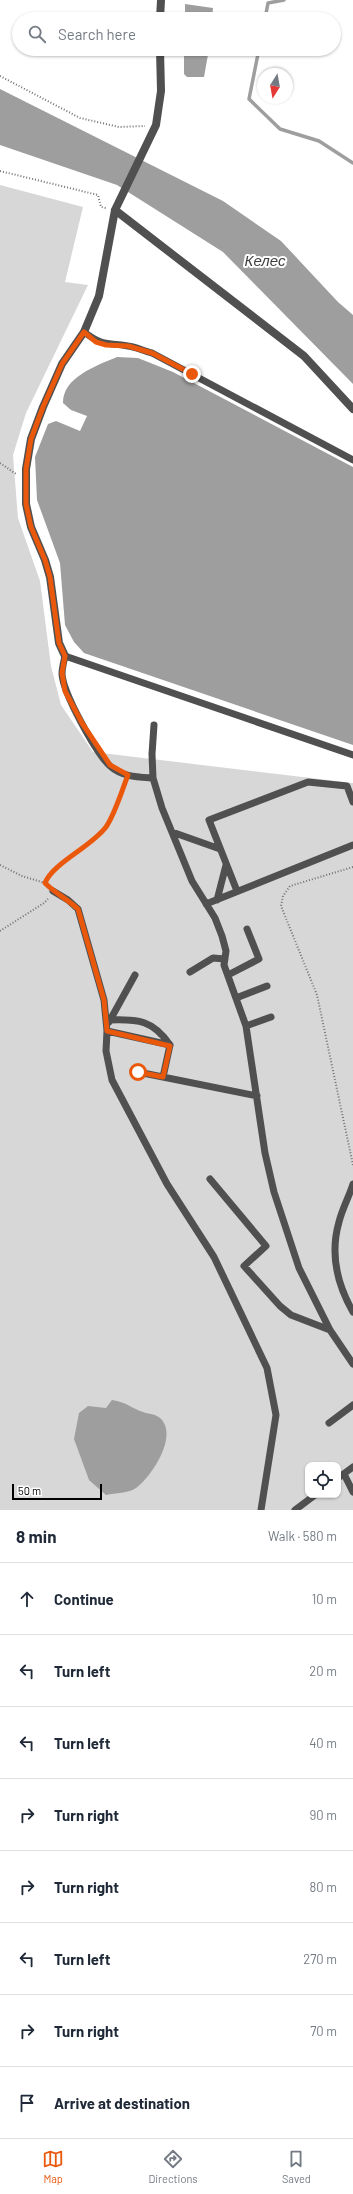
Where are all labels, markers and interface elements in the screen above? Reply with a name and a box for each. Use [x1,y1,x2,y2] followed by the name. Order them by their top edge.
[12,12,341,56] search box
[26,23,48,45] icon: search
[58,25,136,43] text: Search here
[257,68,293,104] north arrow
[245,251,286,269] water label: Келес
[183,365,201,383] route end
[129,1063,147,1081] route start
[305,1462,341,1498] map controls
[305,1462,341,1498] button: locate
[12,1482,102,1501] scale bar
[18,1484,41,1497] text: 50 m
[16,1526,56,1546] text: 8 min
[268,1528,337,1544] text: Walk · 580 m
[16,1588,38,1610] icon: ahead
[54,1590,114,1608] text: Continue
[312,1591,337,1607] text: 10 m
[16,1660,38,1682] icon: left
[54,1662,110,1680] text: Turn left
[309,1663,337,1679] text: 20 m
[16,1732,38,1754] icon: left
[54,1734,110,1752] text: Turn left
[309,1735,337,1751] text: 40 m
[16,1804,38,1826] icon: right
[54,1806,119,1824] text: Turn right
[310,1807,337,1823] text: 90 m
[16,1876,38,1898] icon: right
[54,1878,119,1896] text: Turn right
[310,1879,337,1895] text: 80 m
[16,1948,38,1970] icon: left
[54,1950,110,1968] text: Turn left
[303,1951,337,1967] text: 270 m
[16,2020,38,2042] icon: right
[54,2022,119,2040] text: Turn right
[310,2023,337,2039] text: 70 m
[16,2092,38,2114] icon: arrive
[54,2094,190,2112] text: Arrive at destination
[42,2148,64,2185] tab: Map
[148,2148,198,2185] tab: Directions
[282,2148,311,2185] tab: Saved

